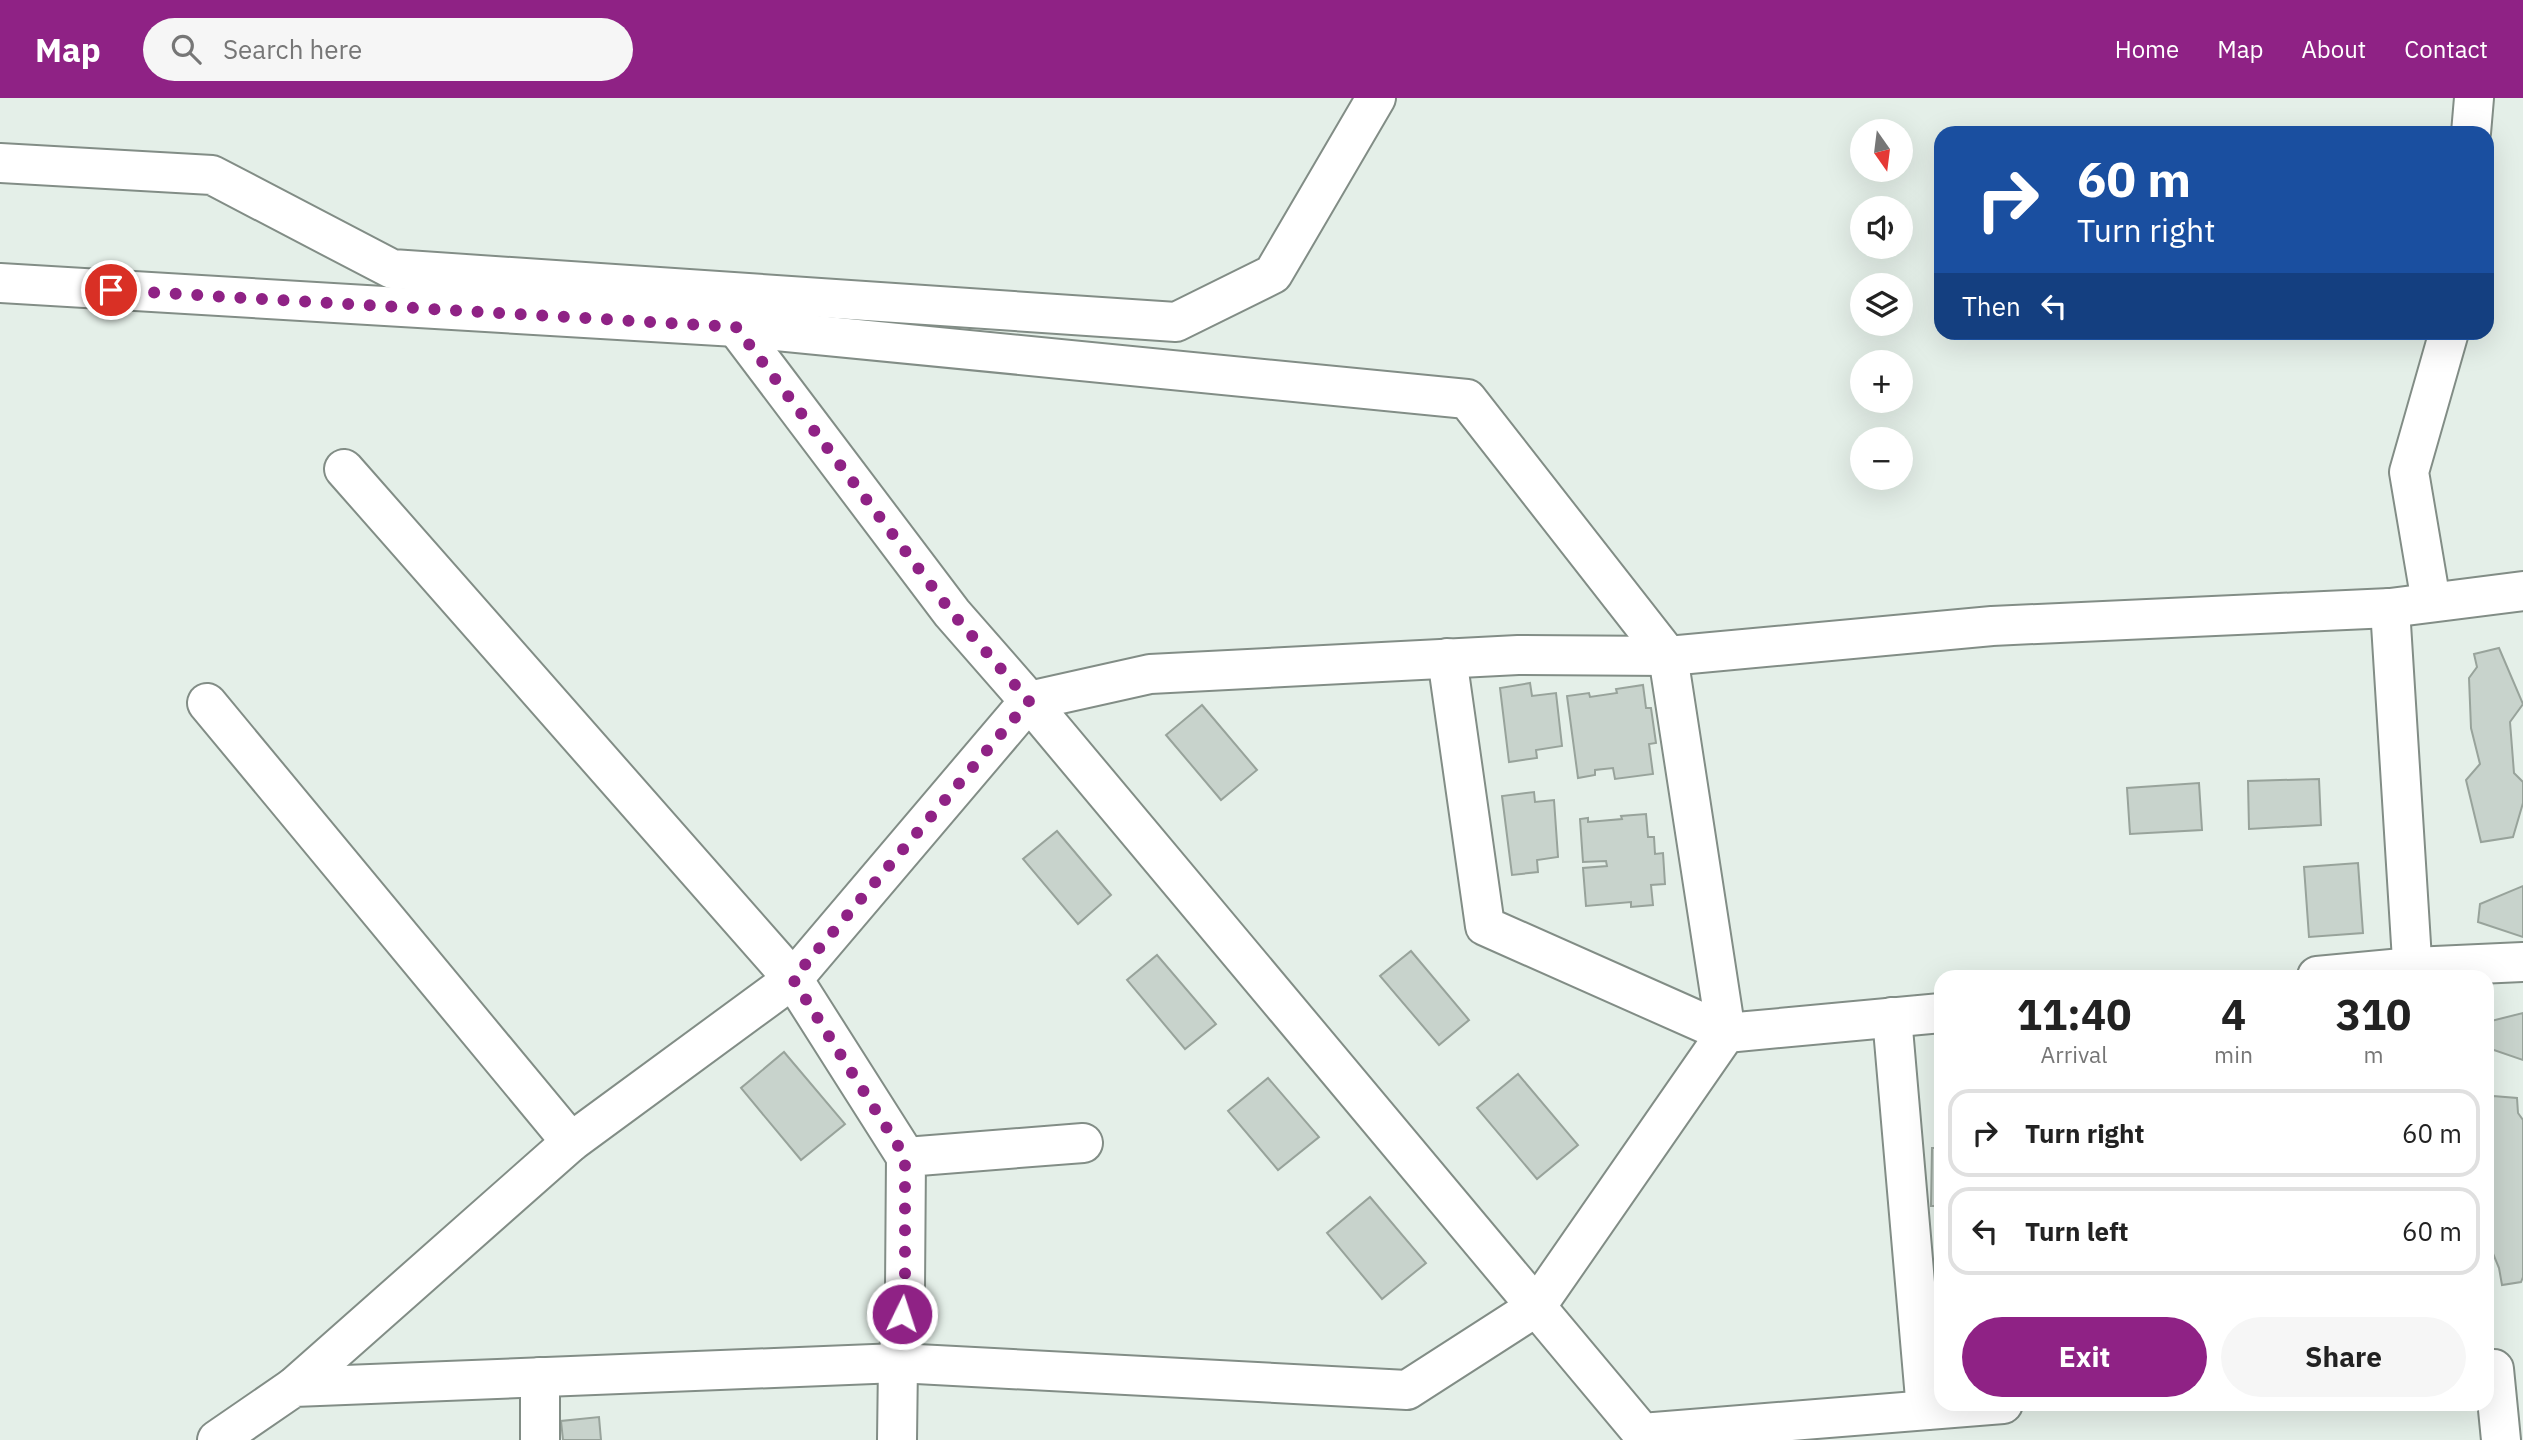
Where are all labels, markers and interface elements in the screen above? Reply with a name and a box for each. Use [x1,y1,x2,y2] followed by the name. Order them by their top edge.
[143,18,633,81] search box
[35,28,101,71] text: Map
[167,30,205,68] icon: search
[223,32,362,66] text: Search here
[2115,33,2179,65] text: Home
[2217,33,2263,65] text: Map
[2301,33,2366,65] text: About
[2404,33,2488,65] text: Contact
[1850,119,1913,182] north arrow
[1850,119,1913,490] map controls
[2077,147,2191,210] text: 60 m
[1962,154,2053,245] icon: right
[1850,196,1913,259] button: sound
[2077,209,2215,251] text: Turn right
[81,260,141,320] pin
[92,271,130,309] icon: arrive
[1850,273,1913,336] button: layers
[2035,287,2073,325] icon: left
[1962,289,2021,323] text: Then
[1850,350,1913,413] button: +
[1850,427,1913,490] button: −
[2017,987,2131,1042] text: 11:40
[2221,987,2246,1042] text: 4
[2336,987,2411,1042] text: 310
[2041,1039,2108,1069] text: Arrival
[2214,1039,2253,1069] text: min
[2363,1039,2384,1069] text: m
[1966,1114,2004,1152] icon: right
[2025,1116,2144,1150] text: Turn right
[2402,1116,2462,1150] text: 60 m
[1966,1212,2004,1250] icon: left
[2025,1214,2128,1248] text: Turn left
[2402,1214,2462,1248] text: 60 m
[865,1277,939,1351] position arrow
[1962,1317,2207,1397] button: Exit
[2221,1317,2466,1397] button: Share

